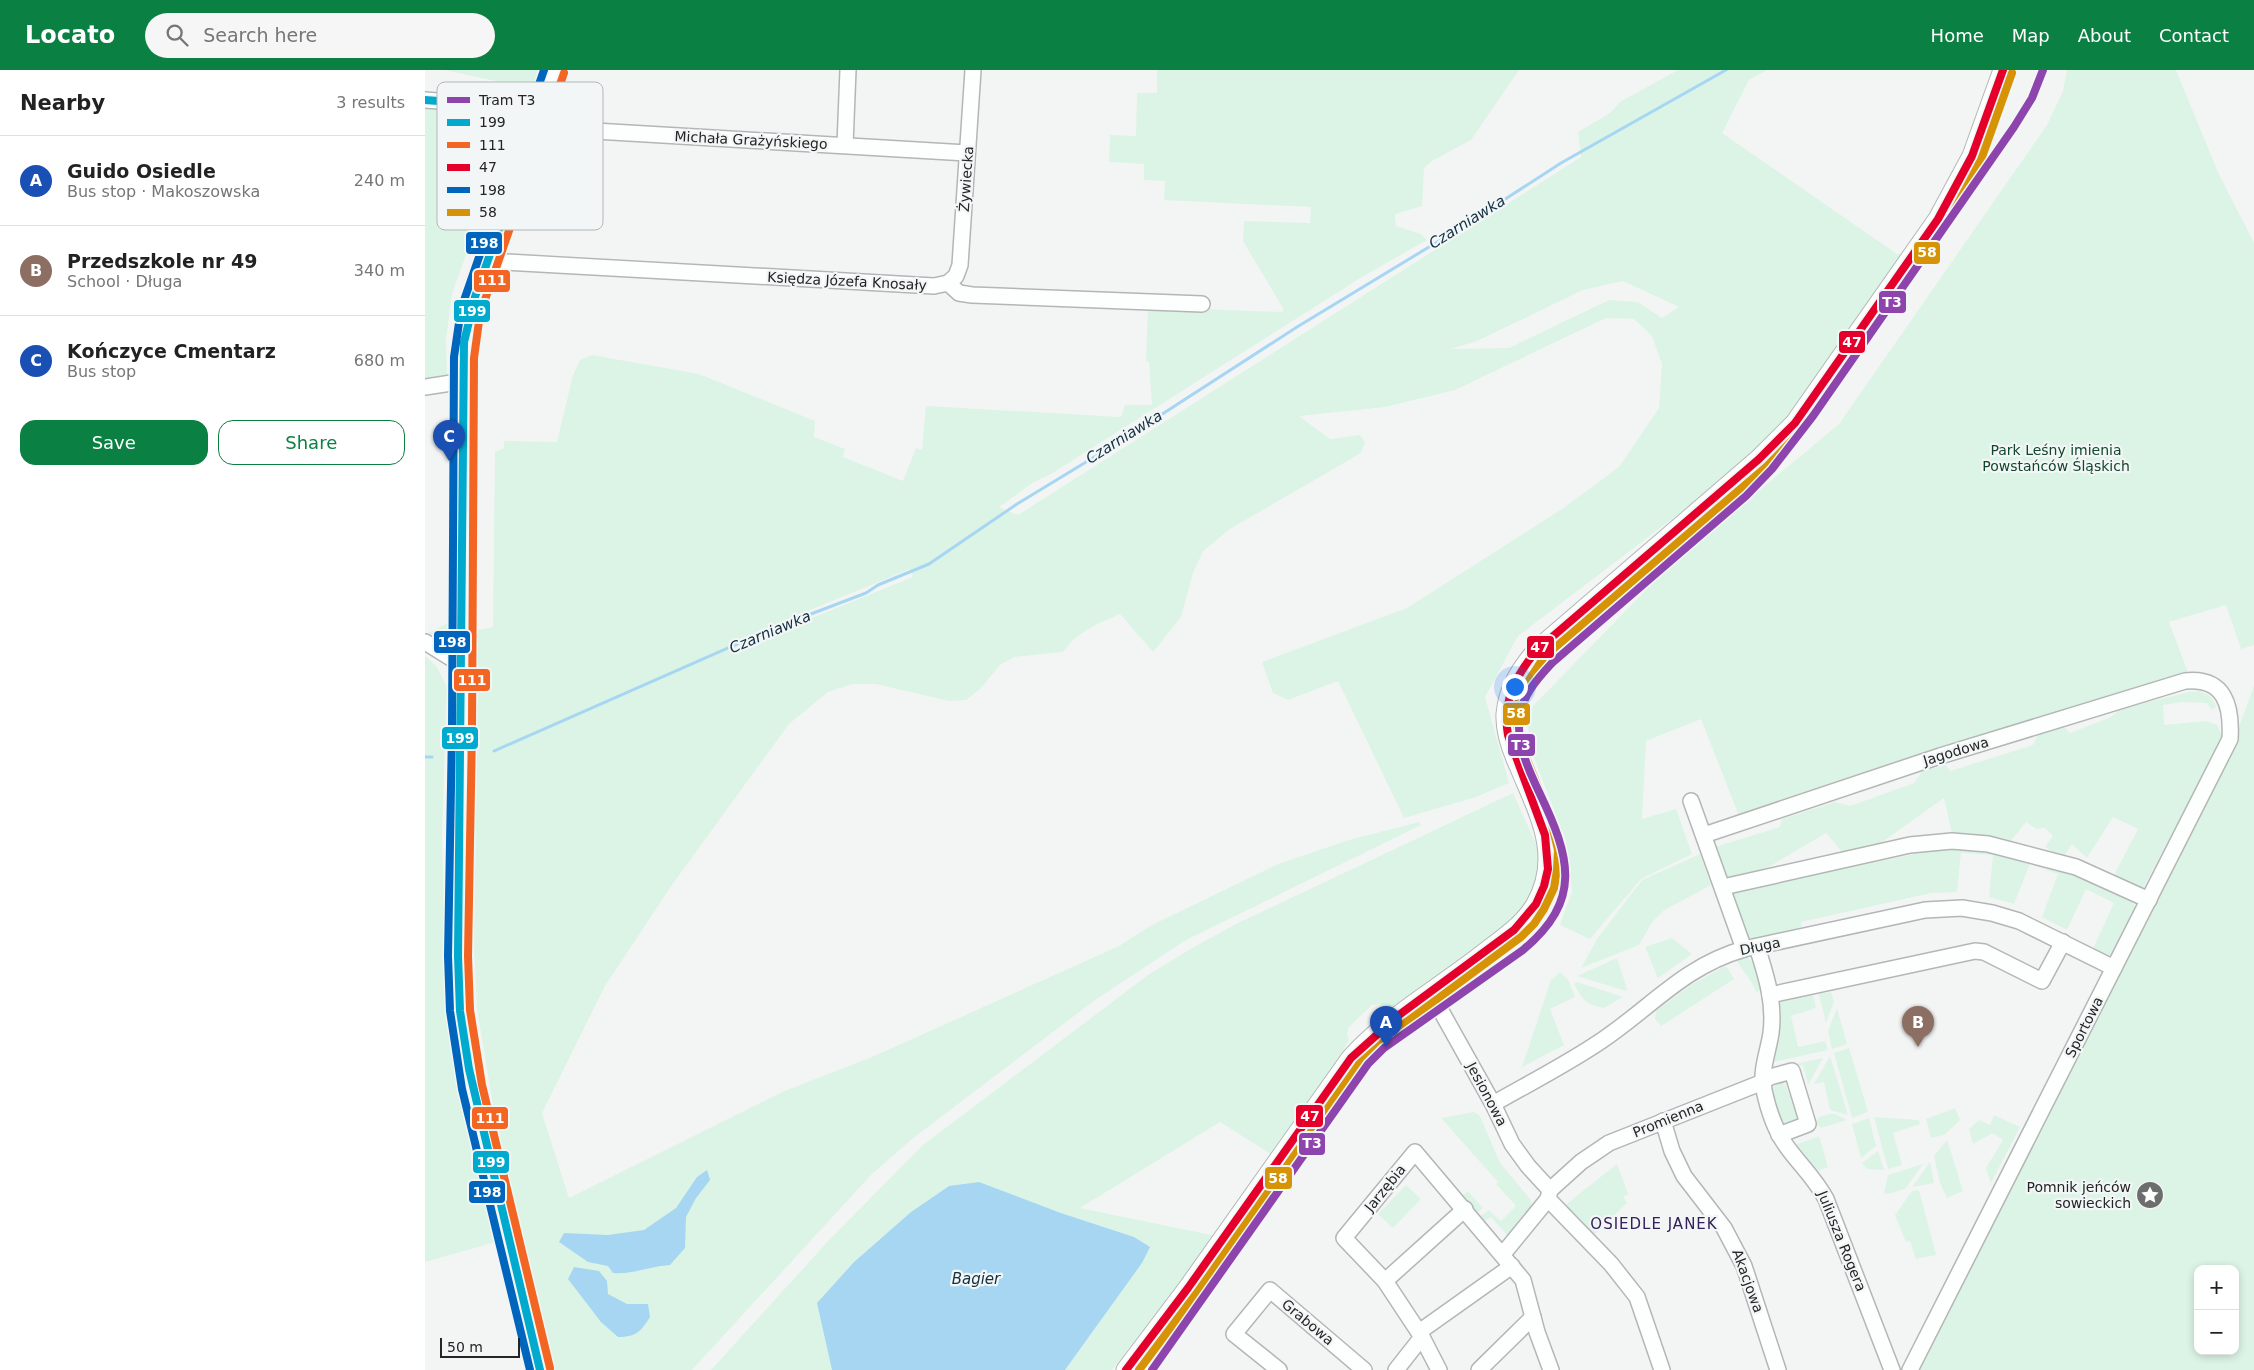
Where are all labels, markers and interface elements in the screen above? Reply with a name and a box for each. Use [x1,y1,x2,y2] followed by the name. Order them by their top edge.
[145,13,495,58] search box
[25,21,115,49] text: Locato
[163,21,191,49] icon: search
[203,24,317,46] text: Search here
[1931,25,1984,46] text: Home
[2012,25,2050,46] text: Map
[2078,25,2131,46] text: About
[2159,25,2229,46] text: Contact
[437,82,603,230] legend
[20,91,105,115] text: Nearby
[478,92,535,108] text: Tram T3
[336,93,405,112] text: 3 results
[479,114,506,130] text: 199
[674,128,828,152] street label: Michała Grażyńskiego
[479,137,506,153] text: 111
[955,145,976,212] street label: Żywiecka
[479,159,497,175] text: 47
[67,160,216,182] text: Guido Osiedle
[30,171,42,190] text: A
[354,171,405,190] text: 240 m
[67,182,260,201] text: Bus stop · Makoszowska
[479,182,506,198] text: 198
[1425,191,1509,253] water label: Czarniawka
[479,204,497,220] text: 58
[465,231,503,255] line badge: 198
[469,235,499,251] text: 198
[1913,241,1941,265] line badge: 58
[1917,244,1937,260] text: 58
[67,250,257,272] text: Przedszkole nr 49
[30,261,42,280] text: B
[354,261,405,280] text: 340 m
[473,269,511,293] line badge: 111
[767,269,927,293] street label: Księdza Józefa Knosały
[67,272,182,291] text: School · Długa
[477,272,507,288] text: 111
[1878,290,1907,314] line badge: T3
[1882,294,1902,310] text: T3
[453,299,491,323] line badge: 199
[457,303,487,319] text: 199
[1838,330,1866,354] line badge: 47
[1842,334,1862,350] text: 47
[67,340,276,362] text: Kończyce Cmentarz
[30,351,42,370] text: C
[354,351,405,370] text: 680 m
[67,362,136,381] text: Bus stop
[1082,406,1166,468] water label: Czarniawka
[20,420,208,465] button: Save
[218,420,405,465] button: Share
[433,420,465,461] pin: C
[1982,442,2130,474] park label: Park Leśny imienia Powstańców Śląskich
[727,607,813,657] water label: Czarniawka
[433,630,471,654] line badge: 198
[437,634,467,650] text: 198
[1526,635,1555,659] line badge: 47
[1530,639,1550,655] text: 47
[453,668,491,692] line badge: 111
[457,672,487,688] text: 111
[1502,674,1528,700] your location
[1502,702,1531,726] line badge: 58
[1506,705,1526,721] text: 58
[441,726,479,750] line badge: 199
[445,730,475,746] text: 199
[1507,733,1536,757] line badge: T3
[1920,733,1991,769] street label: Jagodowa
[1511,737,1531,753] text: T3
[1738,934,1782,958] street label: Długa
[2062,994,2106,1060] street label: Sportowa
[1370,1006,1402,1047] pin: A
[1902,1006,1934,1047] pin: B
[1463,1058,1510,1129] street label: Jesionowa
[1630,1098,1706,1140] street label: Promienna
[1295,1104,1324,1128] line badge: 47
[471,1106,509,1130] line badge: 111
[1300,1108,1320,1124] text: 47
[475,1110,505,1126] text: 111
[1298,1132,1326,1156] line badge: T3
[1302,1135,1322,1151] text: T3
[472,1150,510,1174] line badge: 199
[476,1154,506,1170] text: 199
[1361,1161,1409,1215] street label: Jarzębia
[1264,1166,1293,1190] line badge: 58
[1268,1170,1288,1186] text: 58
[2026,1179,2131,1211] place label: Pomnik jeńców sowieckich
[468,1180,506,1204] line badge: 198
[2135,1180,2165,1210] place icon: Pomnik jeńców sowieckich
[472,1184,502,1200] text: 198
[1814,1188,1869,1294] street label: Juliusza Rogera
[1590,1215,1718,1233] district label: OSIEDLE JANEK
[1729,1247,1767,1315] street label: Akacjowa
[2194,1265,2239,1355] map controls
[2194,1265,2239,1310] button: +
[952,1270,1001,1288] water label: Bagier
[1279,1296,1337,1348] street label: Grabowa
[2194,1310,2239,1355] button: −
[440,1335,520,1358] scale bar
[447,1339,483,1355] text: 50 m

